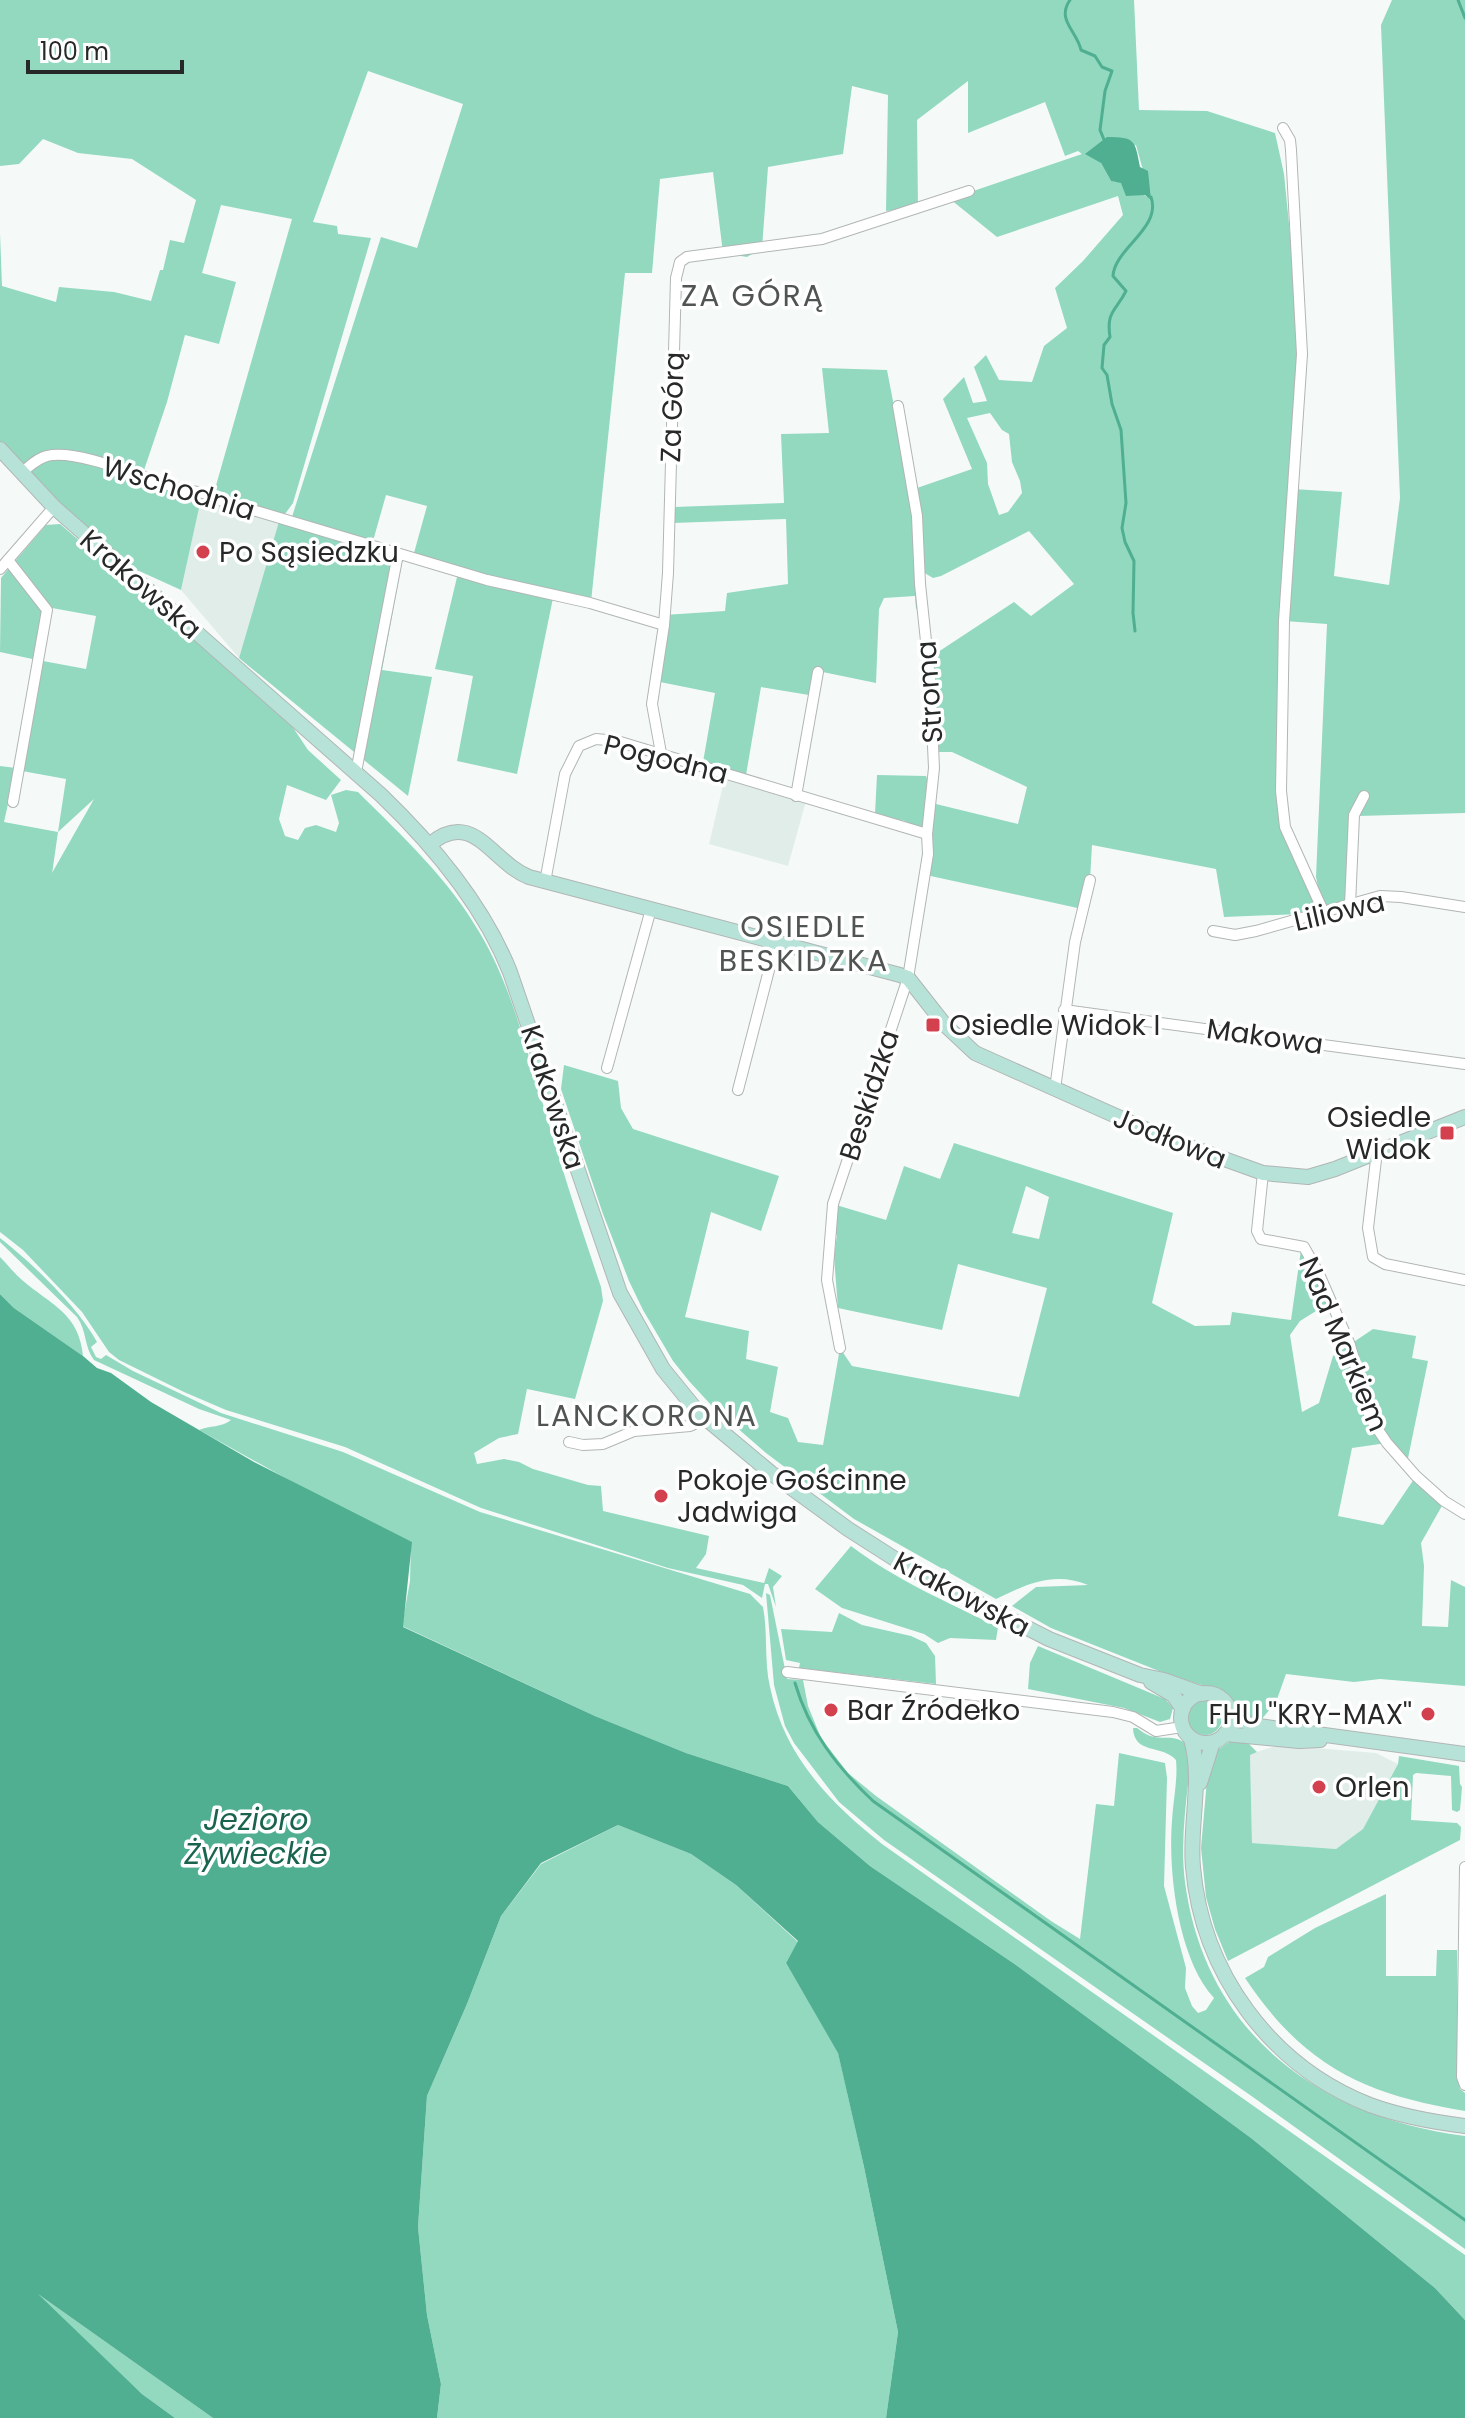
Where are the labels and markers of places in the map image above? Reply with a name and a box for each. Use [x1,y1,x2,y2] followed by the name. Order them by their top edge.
[219,533,399,572] place label: Po Sąsiedzku
[194,543,212,561] marker: Po Sąsiedzku
[949,1006,1160,1045] place label: Osiedle Widok I
[924,1016,942,1034] marker: Osiedle Widok I
[1327,1098,1432,1169] place label: Osiedle Widok
[1438,1124,1456,1142] marker: Osiedle Widok
[677,1461,907,1532] place label: Pokoje Gościnne Jadwiga
[652,1487,670,1505] marker: Pokoje Gościnne Jadwiga
[847,1691,1020,1730] place label: Bar Źródełko
[1208,1695,1412,1734] place label: FHU ''KRY-MAX''
[822,1701,840,1719] marker: Bar Źródełko
[1419,1705,1437,1723] marker: FHU ''KRY-MAX''
[1335,1768,1410,1807] place label: Orlen
[1310,1778,1328,1796] marker: Orlen

